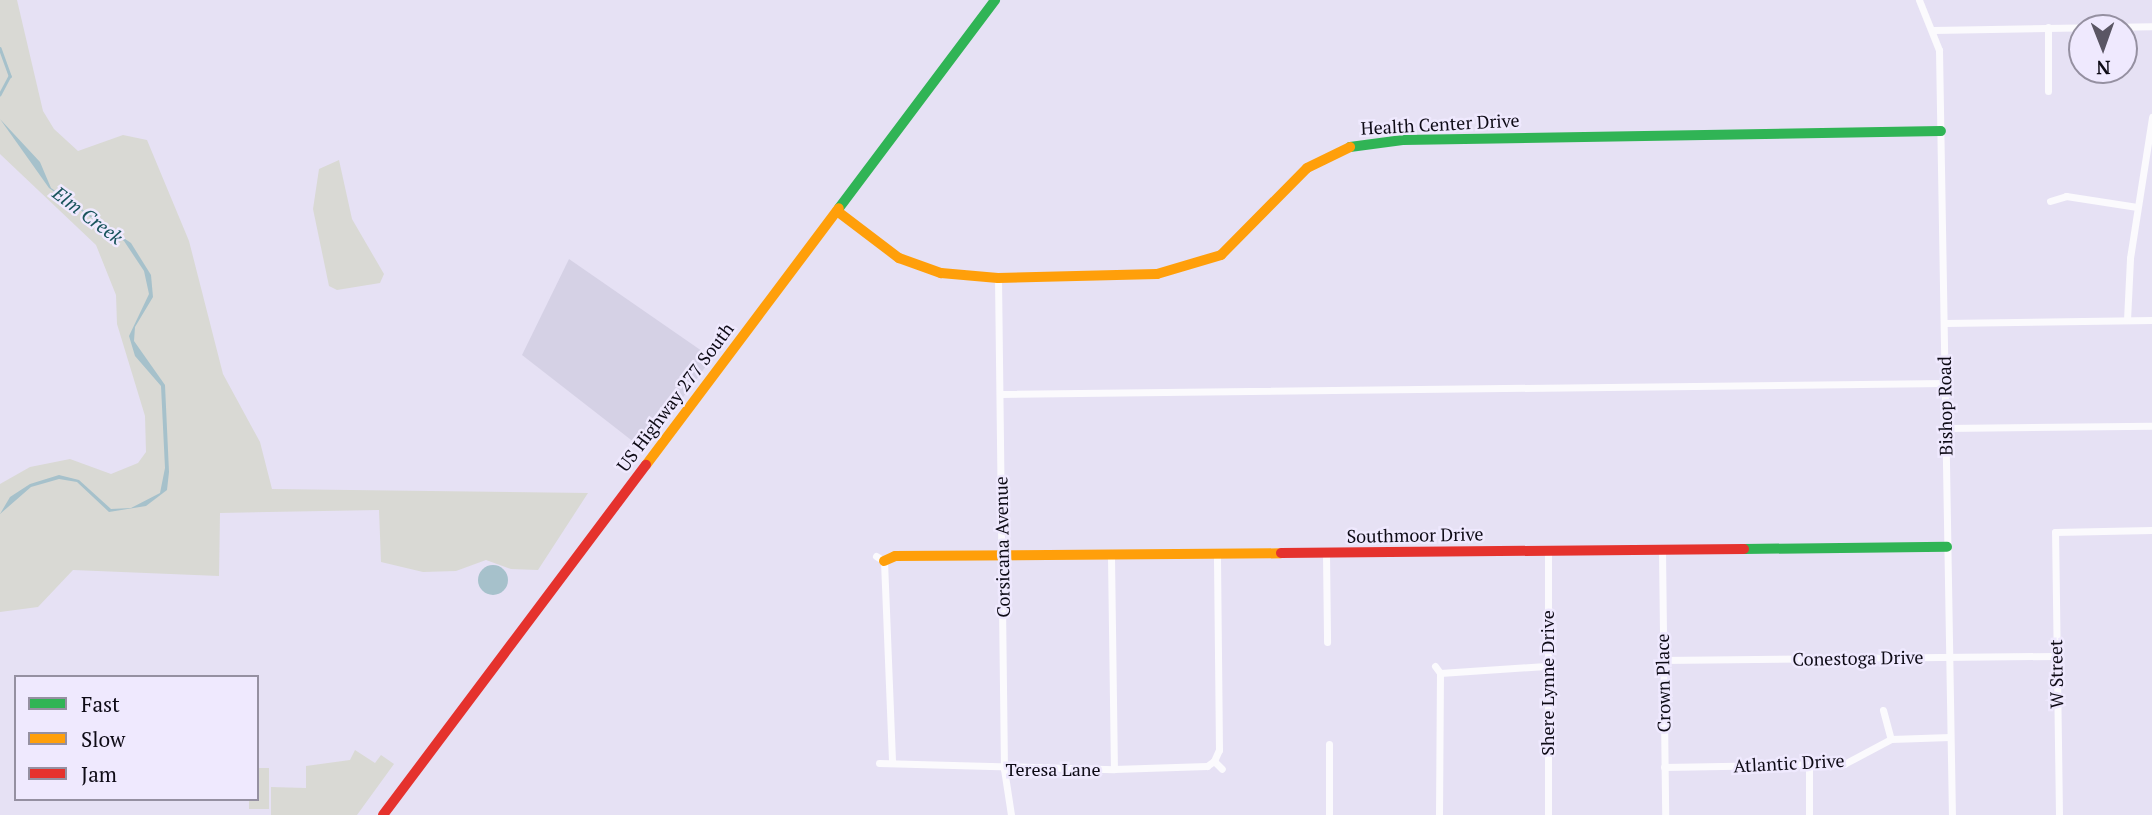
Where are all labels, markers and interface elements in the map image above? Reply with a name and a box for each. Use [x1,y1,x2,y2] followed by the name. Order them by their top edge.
[2068,14,2138,84] north arrow
[2096,56,2111,81] text: N
[1360,109,1520,139] street label: Health Center Drive
[49,181,127,249] water label: Elm Creek
[612,318,738,476] street label: US Highway 277 South
[1933,356,1957,456] street label: Bishop Road
[990,476,1014,618] street label: Corsicana Avenue
[1346,523,1484,547] street label: Southmoor Drive
[1536,610,1558,756] street label: Shere Lynne Drive
[1651,633,1675,733] street label: Crown Place
[2045,639,2067,709] street label: W Street
[1792,646,1924,670] street label: Conestoga Drive
[14,675,259,801] legend
[81,690,120,718] text: Fast
[81,725,125,753] text: Slow
[1733,749,1845,777] street label: Atlantic Drive
[1005,758,1101,780] street label: Teresa Lane
[81,760,117,788] text: Jam

